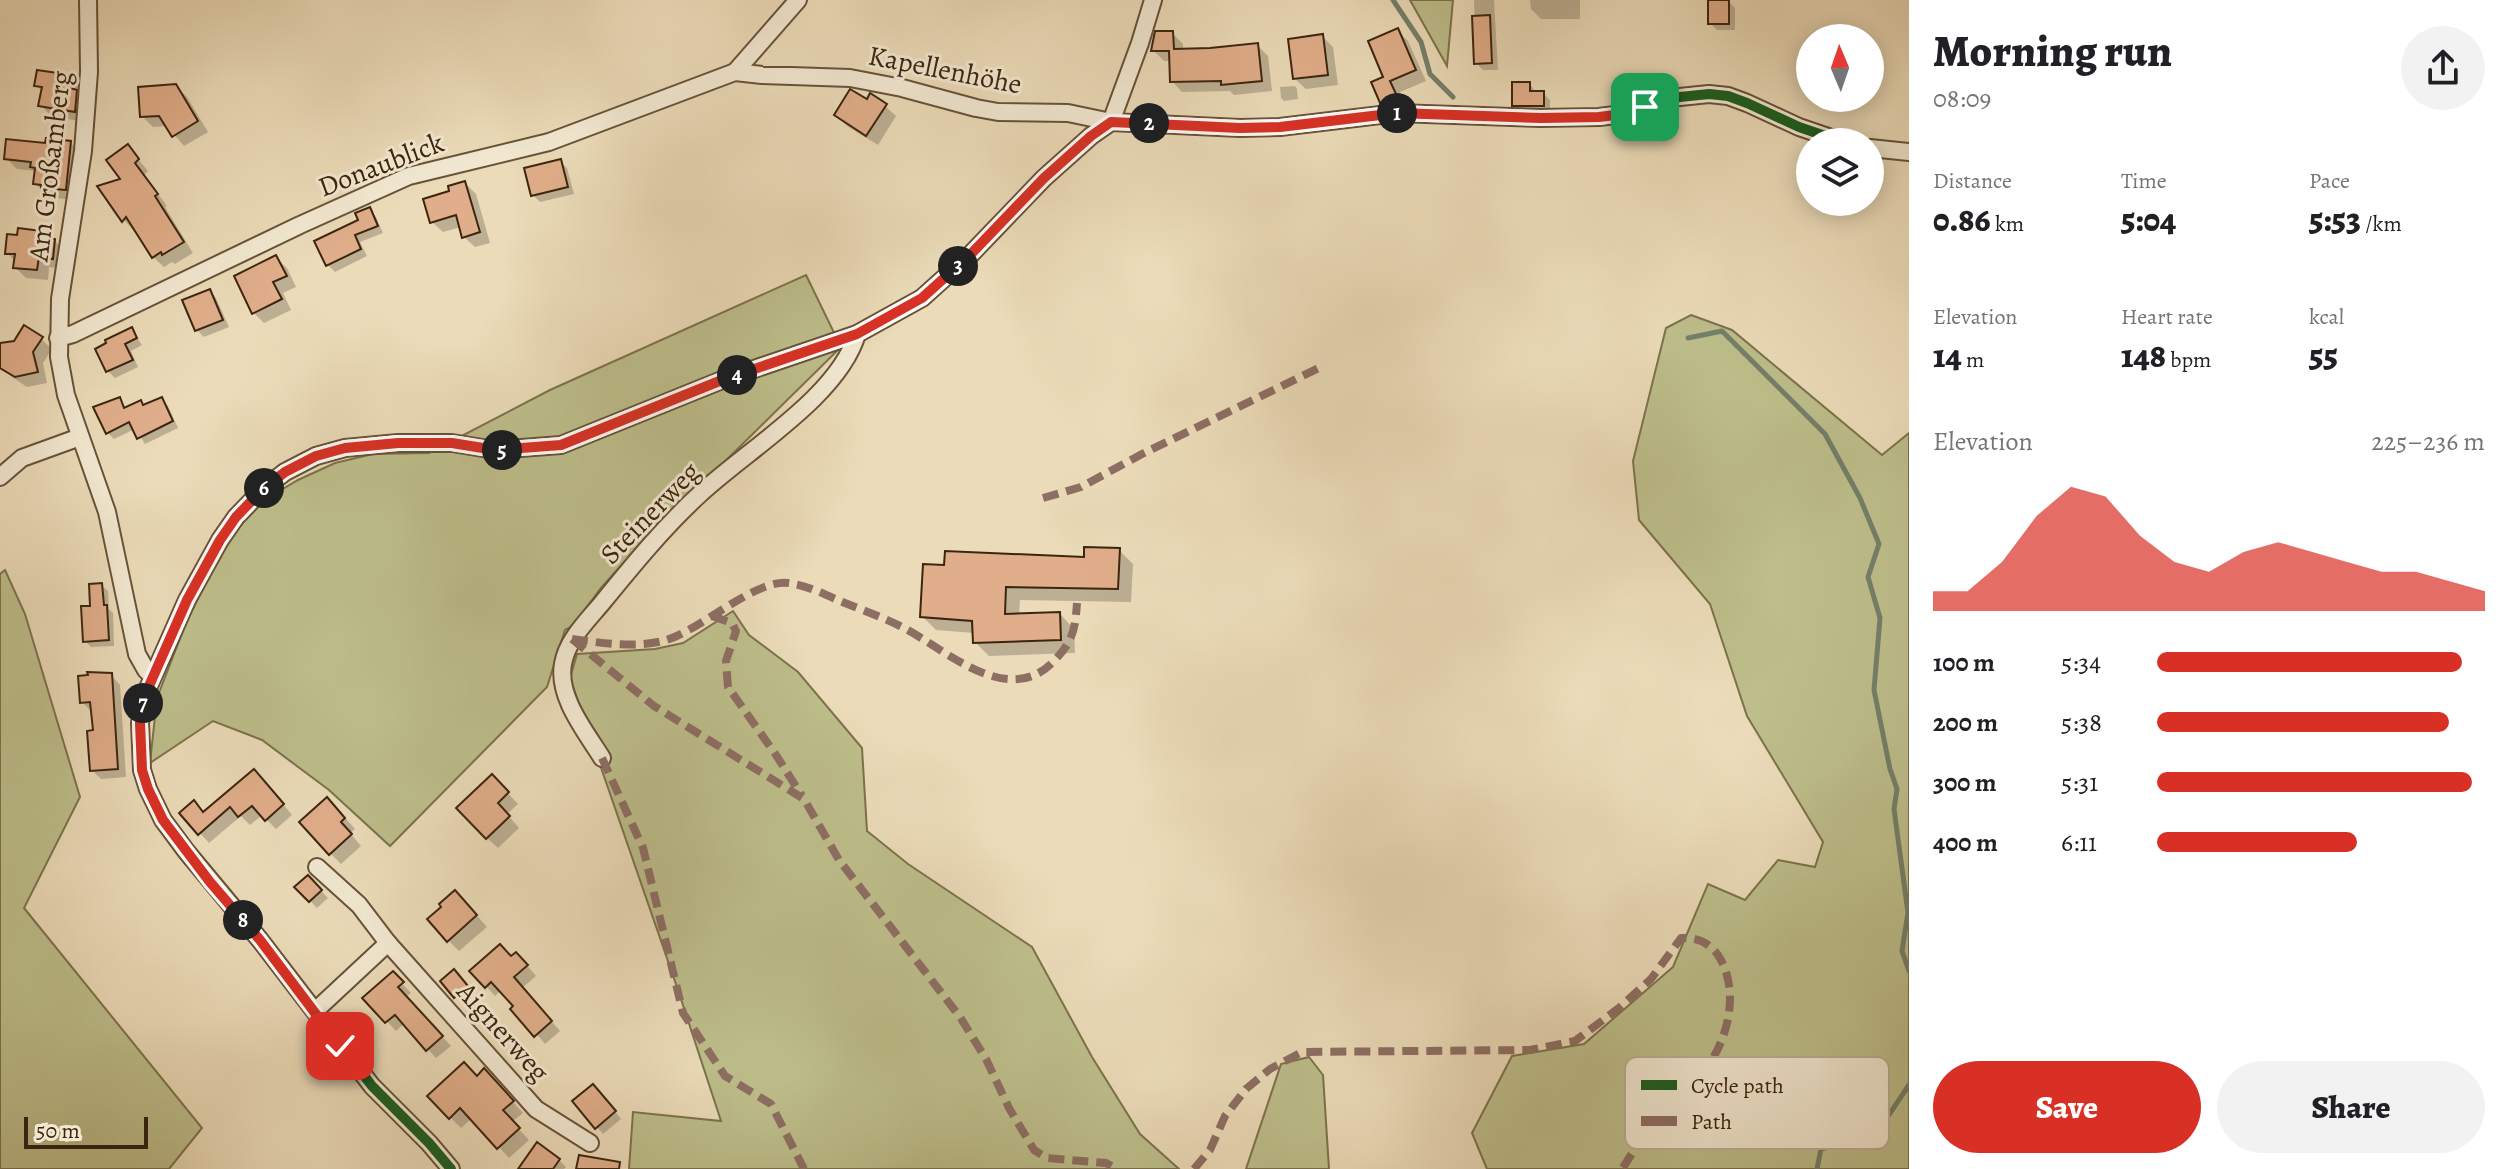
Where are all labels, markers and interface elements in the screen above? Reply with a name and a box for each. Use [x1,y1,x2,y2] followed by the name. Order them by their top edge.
[1933,21,2172,81] text: Morning run
[1796,24,1884,112] north arrow
[1796,24,1884,216] map controls
[2401,26,2485,110] button: share
[865,37,1025,103] street label: Kapellenhöhe
[19,69,81,264] street label: Am Großamberg
[1611,73,1679,141] pin
[1933,81,1991,116] text: 08:09
[1623,85,1667,129] icon: arrive
[1377,93,1417,133] pin: 1
[1393,98,1401,128] text: 1
[1129,103,1169,143] pin: 2
[1144,108,1154,138] text: 2
[313,124,449,206] street label: Donaublick
[1796,128,1884,216] button: layers
[1933,166,2012,196] text: Distance
[2121,166,2167,196] text: Time
[2309,166,2350,196] text: Pace
[1933,196,1991,243] text: 0.86
[2121,196,2176,243] text: 5:04
[2309,196,2361,243] text: 5:53
[1991,209,2024,239] text: km
[2361,209,2402,239] text: /km
[938,246,978,286] pin: 3
[953,251,963,281] text: 3
[1933,302,2017,332] text: Elevation
[2121,302,2213,332] text: Heart rate
[2309,302,2344,332] text: kcal
[1933,332,1962,379] text: 14
[2121,332,2166,379] text: 148
[2309,332,2338,379] text: 55
[1962,345,1984,375] text: m
[2166,345,2211,375] text: bpm
[717,355,757,395] pin: 4
[732,360,742,390] text: 4
[1933,424,2033,459] text: Elevation
[2371,424,2485,459] text: 225–236 m
[482,430,522,470] pin: 5
[497,435,507,465] text: 5
[591,453,709,573] street label: Steinerweg
[244,468,284,508] pin: 6
[259,473,269,503] text: 6
[1933,645,1995,680] text: 100 m
[2061,645,2101,680] text: 5:34
[123,683,163,723] pin: 7
[138,688,148,718] text: 7
[1933,705,1998,740] text: 200 m
[2061,705,2102,740] text: 5:38
[1933,765,1997,800] text: 300 m
[2061,765,2098,800] text: 5:31
[1933,825,1998,860] text: 400 m
[2061,825,2097,860] text: 6:11
[223,900,263,940] pin: 8
[238,905,248,935] text: 8
[447,973,558,1090] street label: Aignerweg
[306,1012,374,1080] pin
[318,1024,362,1068] icon: check
[1625,1057,1889,1149] legend
[1933,1061,2201,1153] button: Save
[2217,1061,2485,1153] button: Share
[1691,1071,1784,1101] text: Cycle path
[1691,1107,1732,1137] text: Path
[24,1113,148,1149] scale bar
[36,1116,80,1146] text: 50 m

